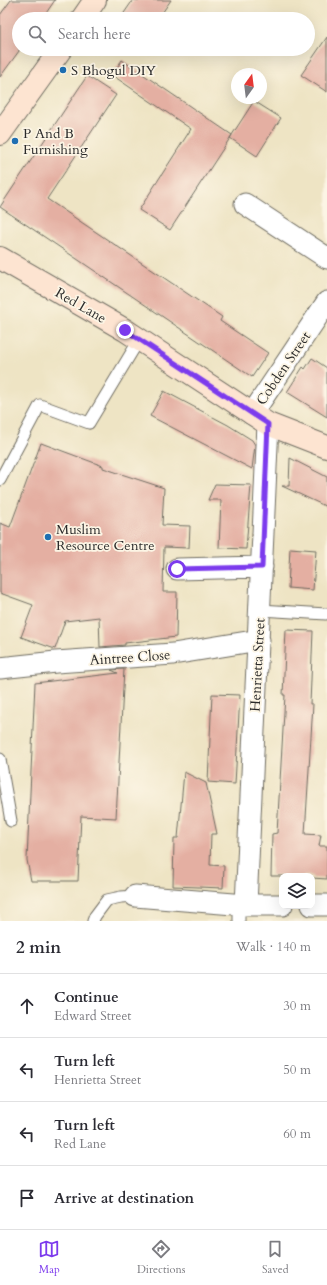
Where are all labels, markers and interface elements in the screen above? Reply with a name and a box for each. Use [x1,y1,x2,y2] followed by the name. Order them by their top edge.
[12,12,315,56] search box
[26,23,48,45] icon: search
[58,24,131,44] text: Search here
[71,61,157,80] place label: S Bhogul DIY
[58,65,68,75] marker: S Bhogul DIY
[231,68,267,104] north arrow
[23,124,88,159] place label: P And B Furnishing
[10,136,20,146] marker: P And B Furnishing
[52,283,110,328] street label: Red Lane
[116,321,134,339] route end
[252,327,315,409] street label: Cobden Street
[56,520,155,555] place label: Muslim Resource Centre
[43,532,53,542] marker: Muslim Resource Centre
[168,560,186,578] route start
[246,617,269,712] street label: Henrietta Street
[89,645,171,670] street label: Aintree Close
[279,873,315,909] map controls
[279,873,315,909] button: layers
[16,936,61,959] text: 2 min
[236,938,311,956] text: Walk · 140 m
[54,987,119,1007] text: Continue
[16,995,38,1017] icon: ahead
[283,997,311,1015] text: 30 m
[54,1007,131,1025] text: Edward Street
[54,1051,115,1071] text: Turn left
[16,1059,38,1081] icon: left
[283,1061,311,1079] text: 50 m
[54,1071,141,1089] text: Henrietta Street
[54,1115,115,1135] text: Turn left
[16,1123,38,1145] icon: left
[283,1125,311,1143] text: 60 m
[54,1135,106,1153] text: Red Lane
[16,1187,38,1209] icon: arrive
[54,1188,194,1208] text: Arrive at destination
[38,1238,60,1277] tab: Map
[137,1238,185,1277] tab: Directions
[262,1238,289,1277] tab: Saved

